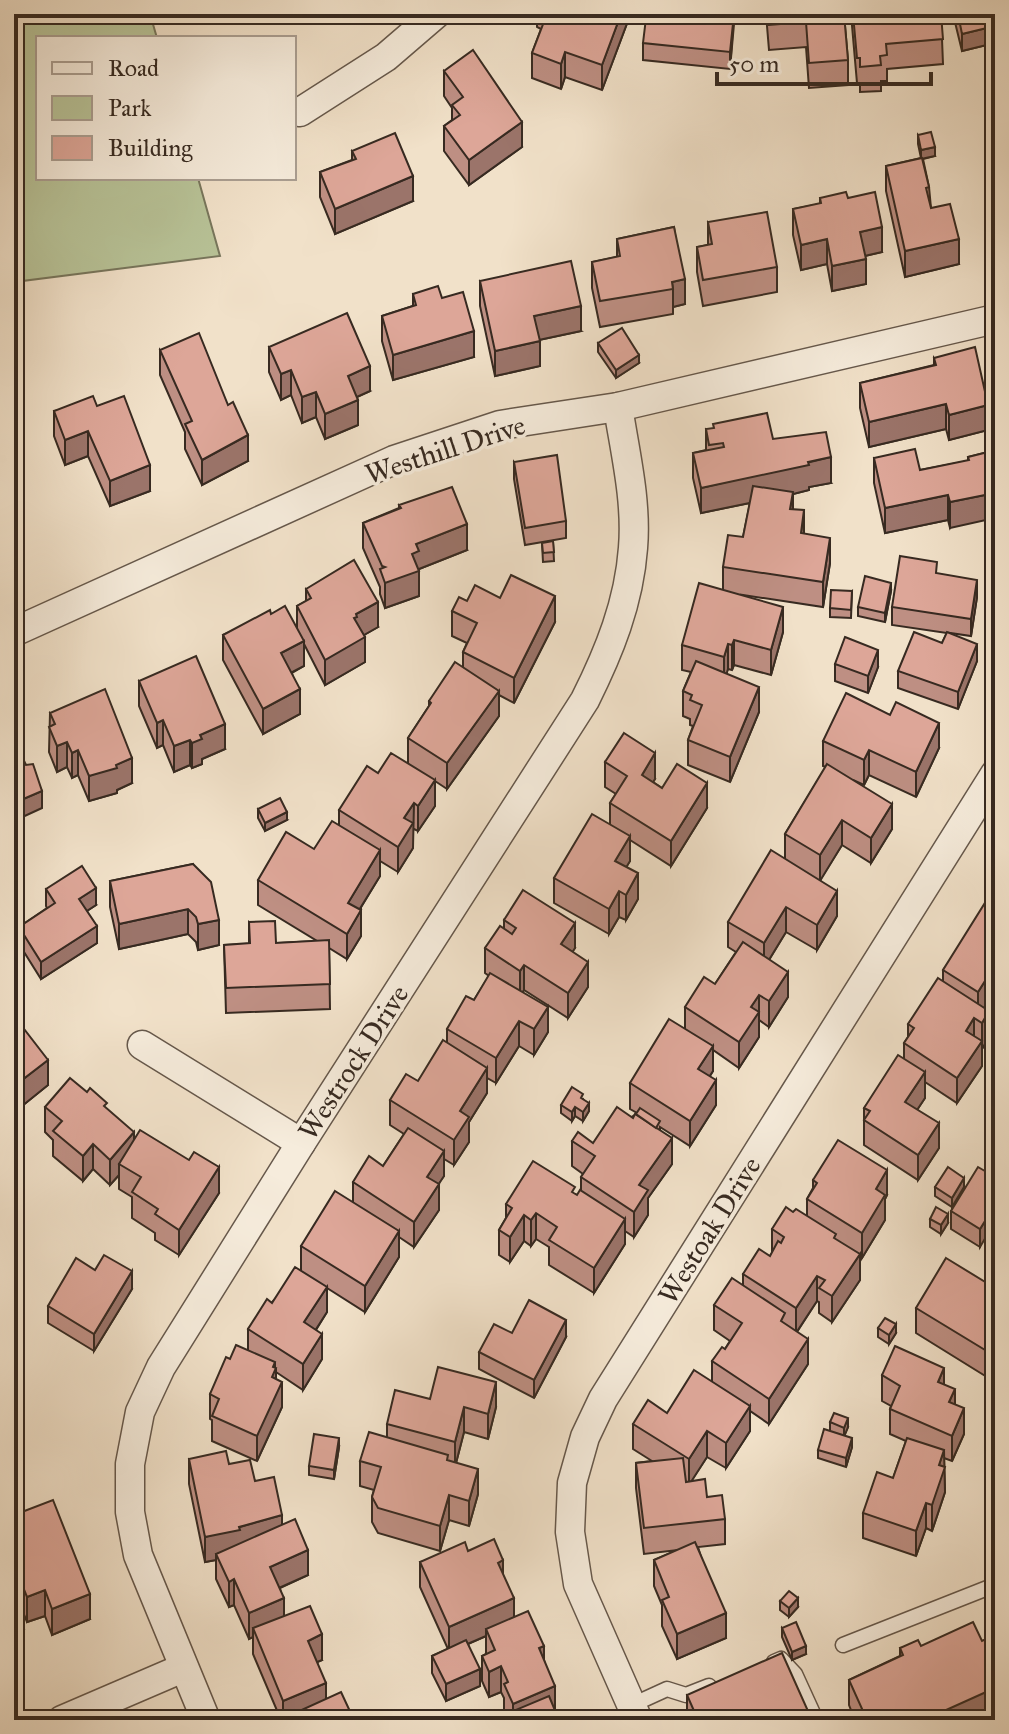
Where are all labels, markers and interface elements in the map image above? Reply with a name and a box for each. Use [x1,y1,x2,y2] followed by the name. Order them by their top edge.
[36,36,296,180] legend
[717,36,931,86] scale bar
[729,49,779,79] text: 50 m
[108,53,159,83] text: Road
[108,93,152,123] text: Park
[108,133,193,163] text: Building
[361,407,530,492] street label: Westhill Drive
[290,978,416,1146] street label: Westrock Drive
[650,1150,769,1310] street label: Westoak Drive

